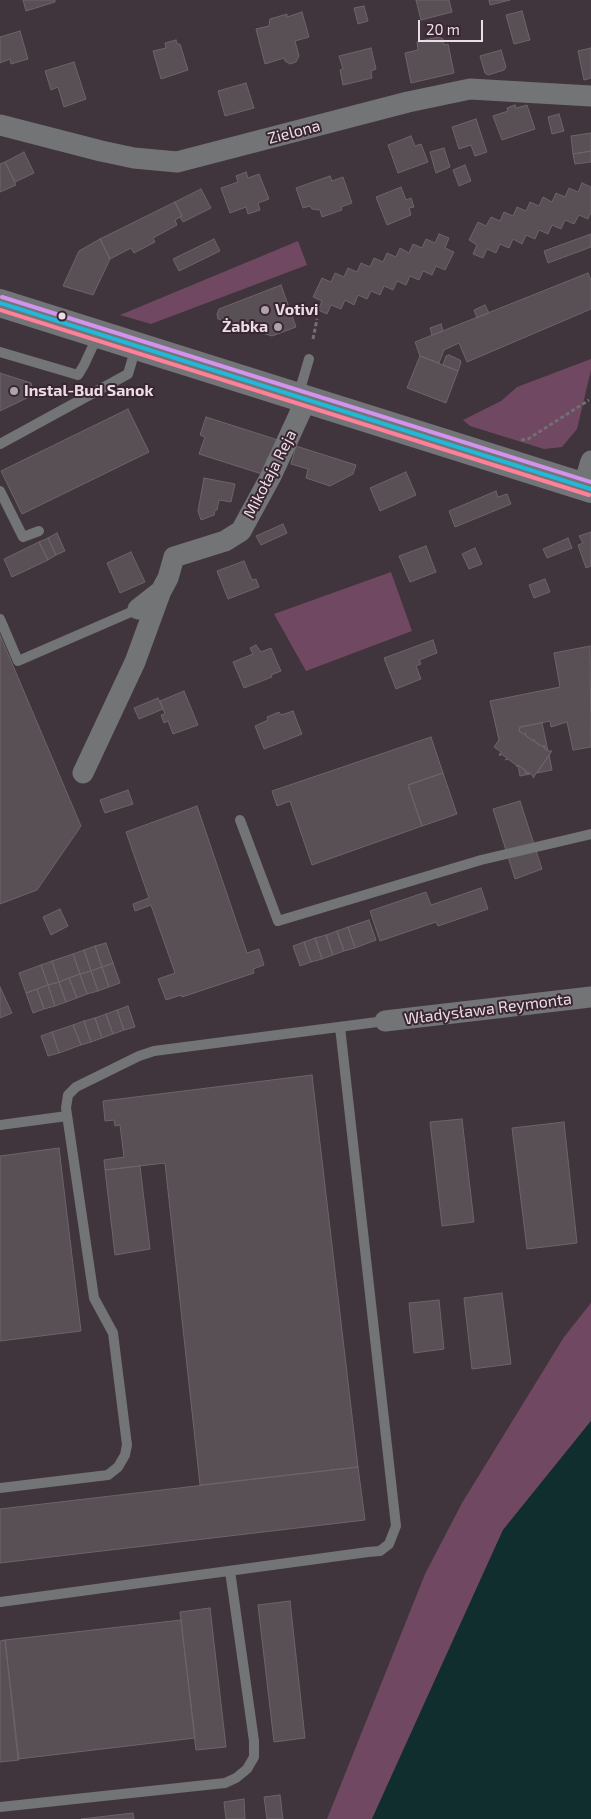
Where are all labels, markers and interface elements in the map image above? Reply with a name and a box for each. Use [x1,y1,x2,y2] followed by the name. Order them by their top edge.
[421,10,486,42] scale bar
[426,20,460,38] text: 20 m
[266,116,322,148] street label: Zielona
[275,300,318,320] place label: Votivi
[259,304,271,316] marker: Votivi
[57,311,67,321] unlabelled marker
[222,317,268,337] place label: Żabka
[272,321,284,333] marker: Żabka
[24,381,153,401] place label: Instal-Bud Sanok
[8,385,20,397] marker: Instal-Bud Sanok
[240,427,300,521] street label: Mikołaja Reja
[403,989,573,1029] street label: Władysława Reymonta

